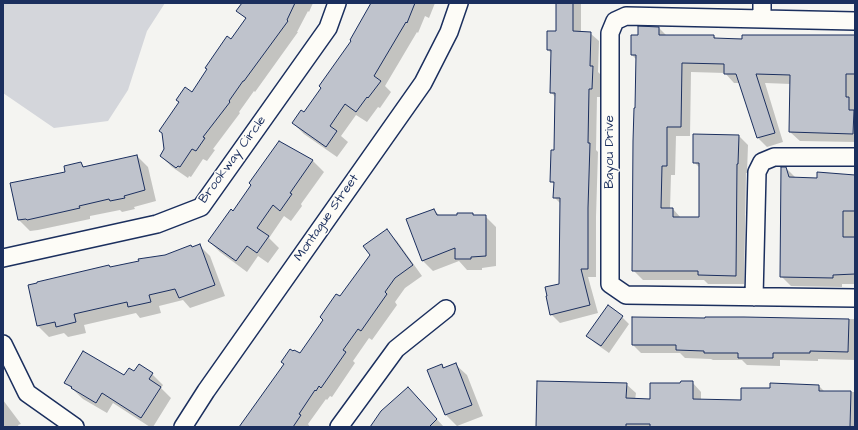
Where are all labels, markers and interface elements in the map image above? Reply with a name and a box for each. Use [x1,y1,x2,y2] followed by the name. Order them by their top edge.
[196,113,270,207] street label: Brookway Circle
[602,115,618,189] street label: Bayou Drive
[291,172,363,264] street label: Montague Street

